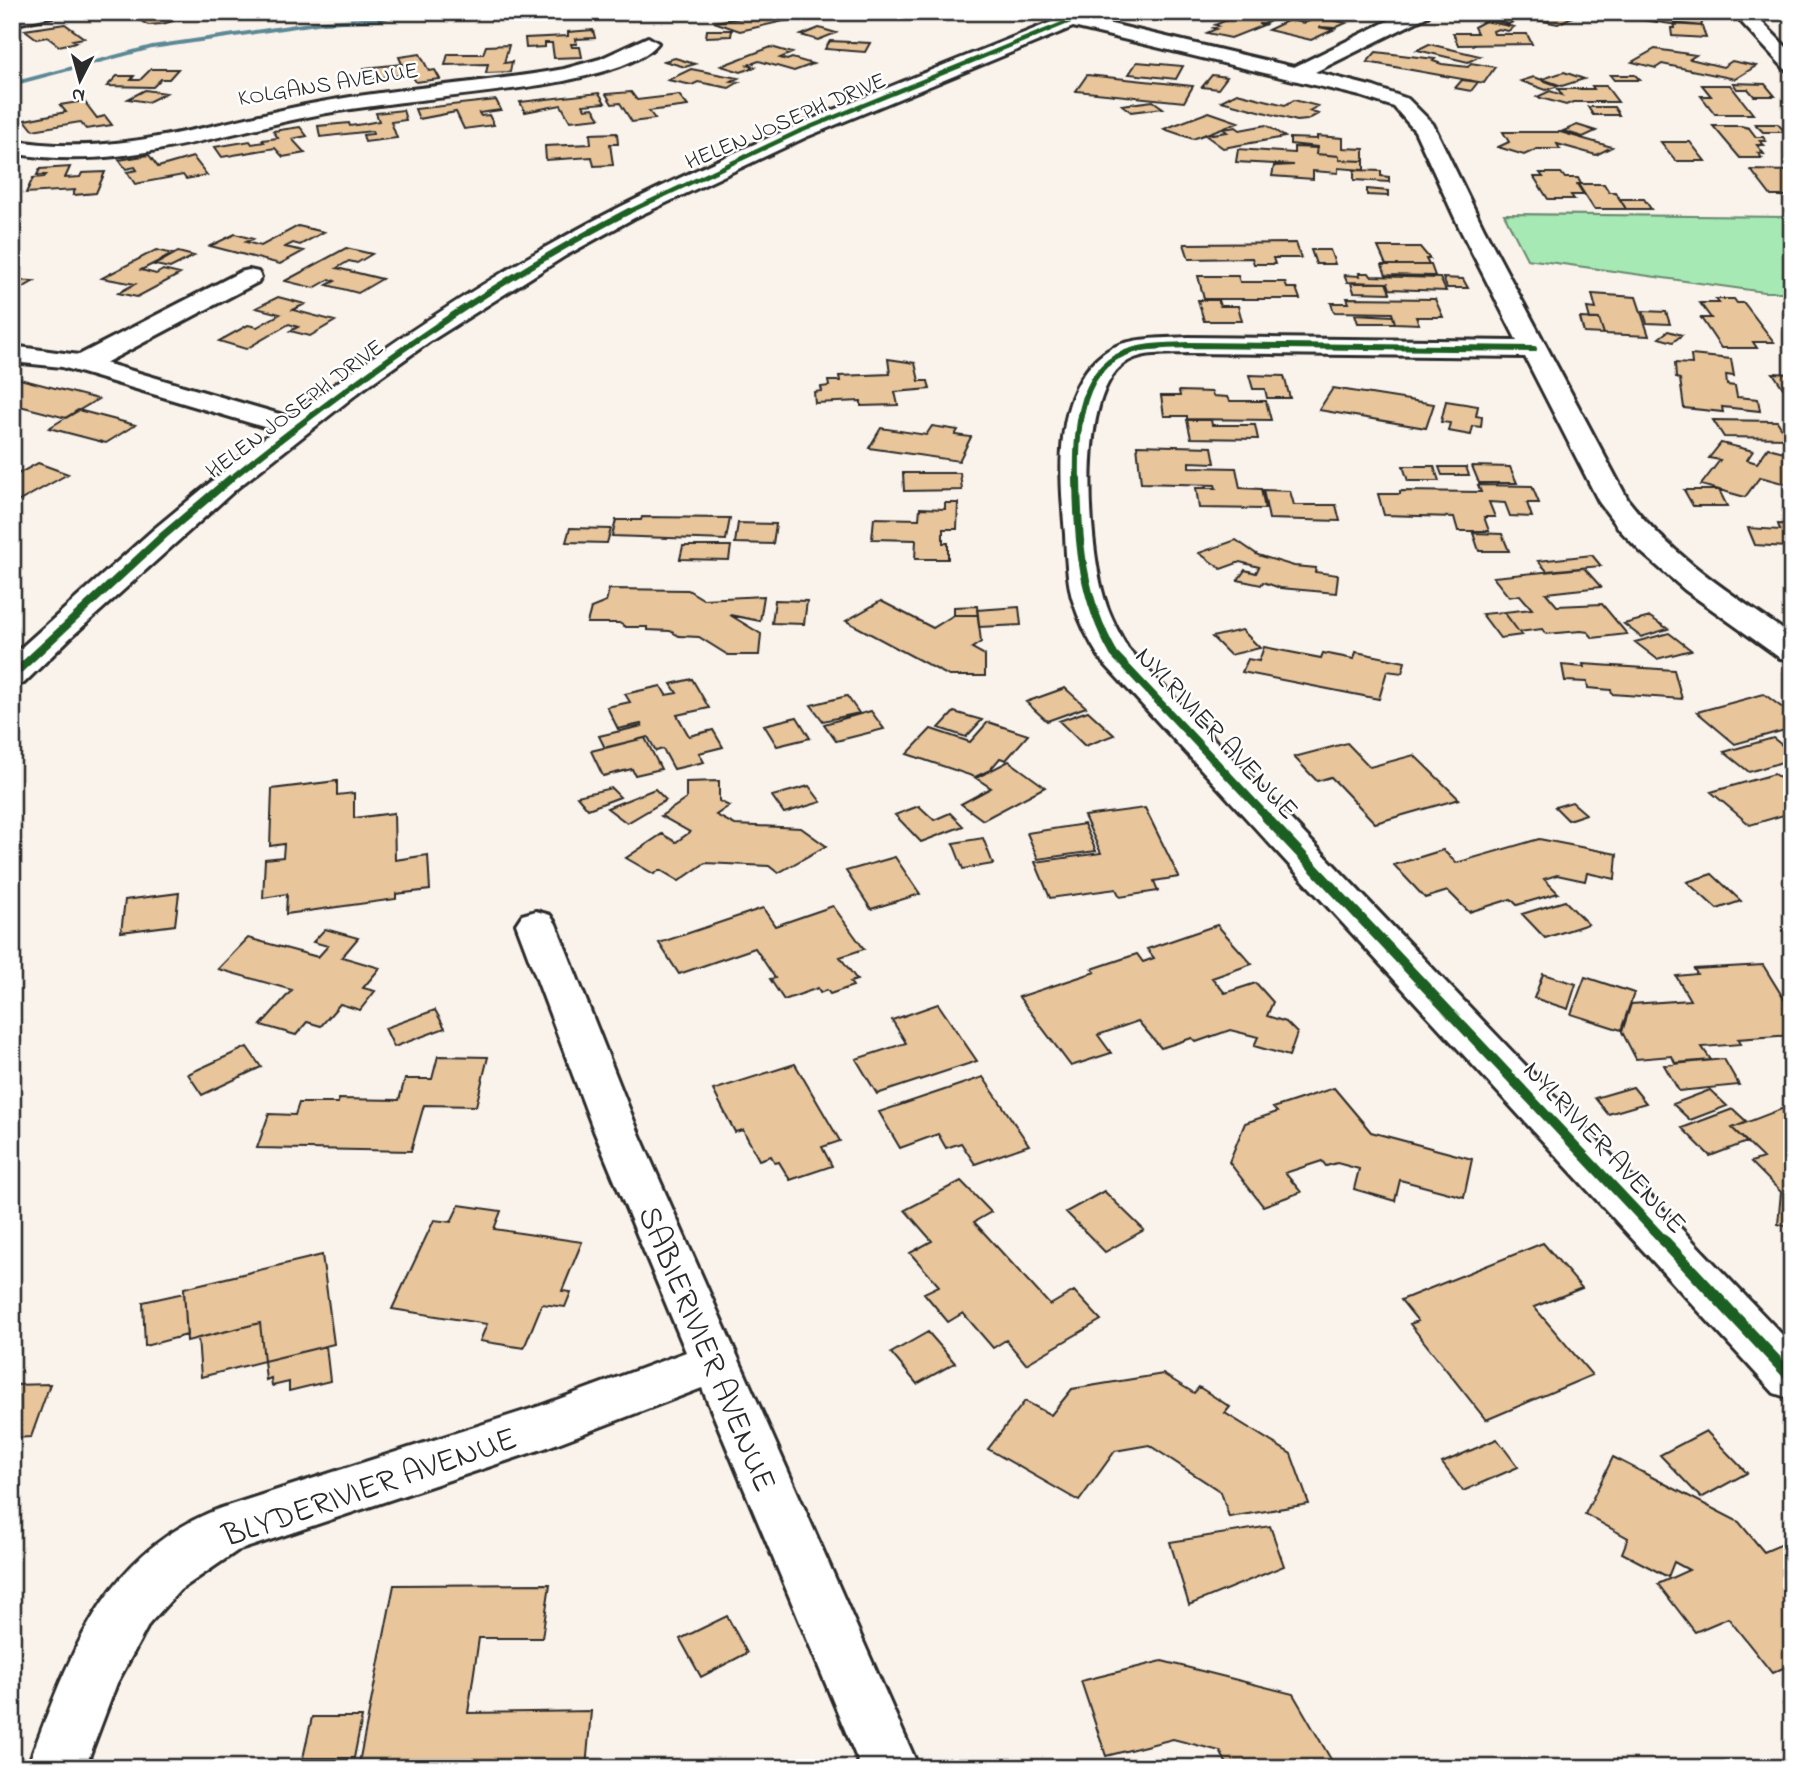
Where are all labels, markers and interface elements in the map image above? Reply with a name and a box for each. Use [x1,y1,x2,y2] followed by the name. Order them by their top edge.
[46,46,116,116] north arrow
[236,55,421,116] street label: KOLGANS AVENUE
[680,65,892,180] street label: HELEN JOSEPH DRIVE
[71,80,86,109] text: N
[200,332,391,488] street label: HELEN JOSEPH DRIVE
[1124,638,1307,830] street label: NYLRIVIER AVENUE
[1512,1052,1695,1244] street label: NYLRIVIER AVENUE
[623,1199,787,1500] street label: SABIERIVIER AVENUE
[216,1416,524,1562] street label: BLYDERIVIER AVENUE

